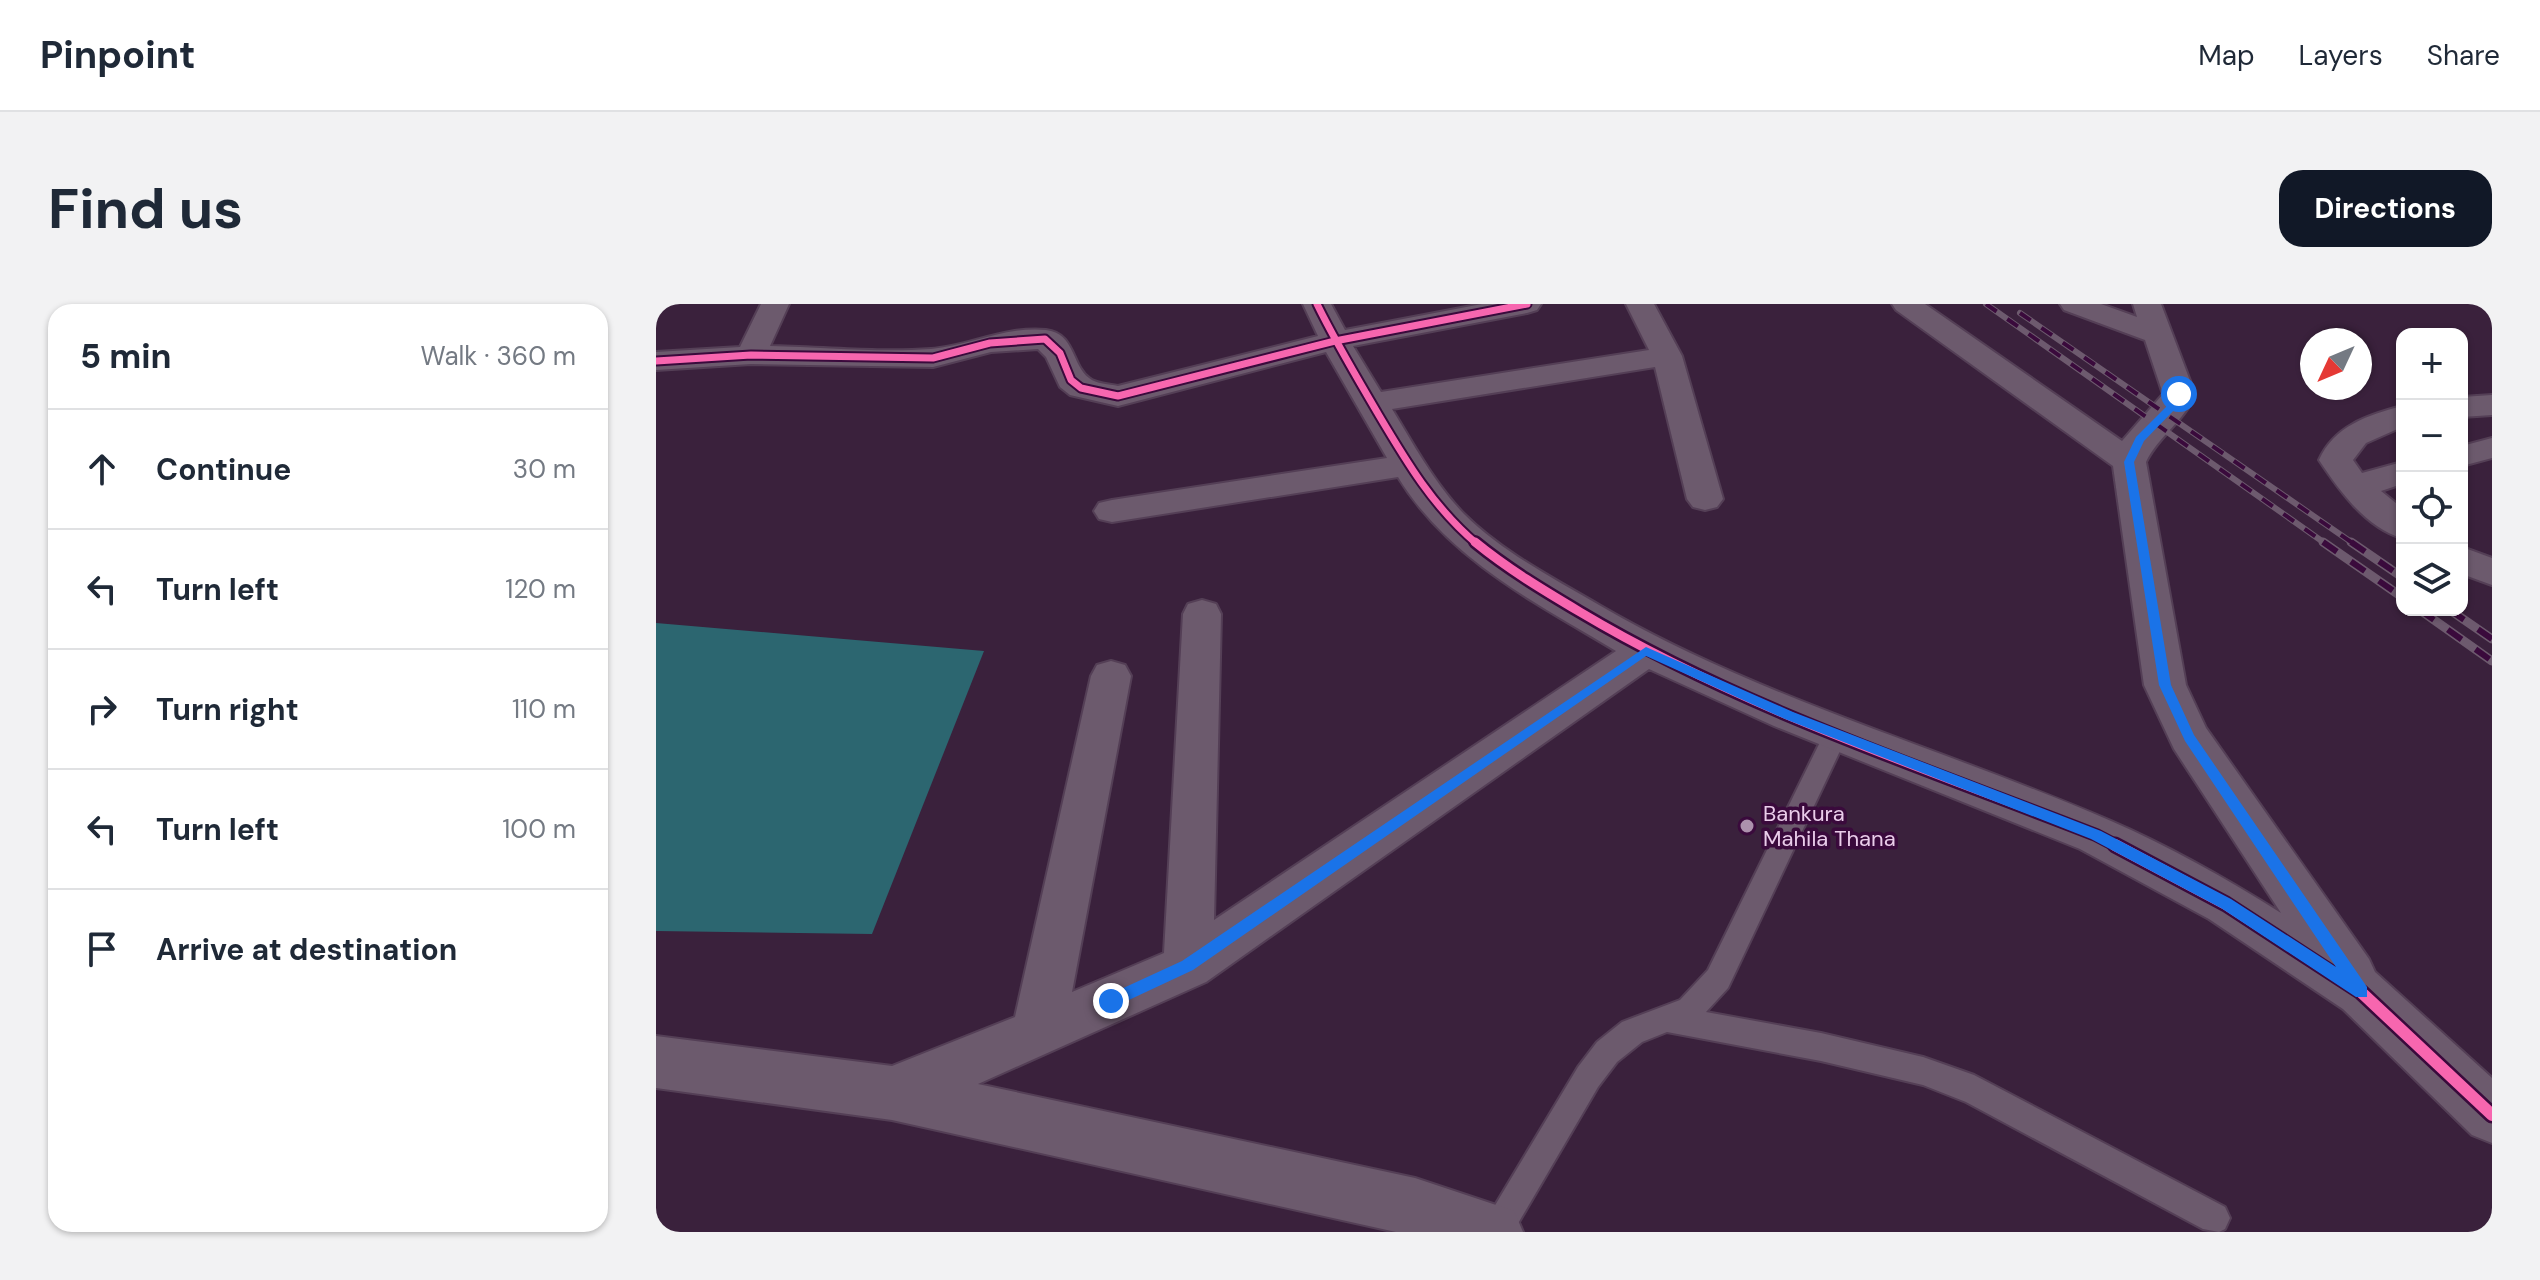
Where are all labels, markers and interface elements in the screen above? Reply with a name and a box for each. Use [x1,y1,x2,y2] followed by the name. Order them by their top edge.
[40,30,196,80] text: Pinpoint
[2198,37,2255,74] text: Map
[2299,37,2383,74] text: Layers
[2427,37,2500,74] text: Share
[2279,170,2492,247] button: Directions
[48,172,243,245] text: Find us
[2300,328,2372,400] north arrow
[2396,328,2468,616] map controls
[2396,328,2468,400] button: +
[80,334,171,379] text: 5 min
[421,339,576,373] text: Walk · 360 m
[2161,376,2197,412] route start
[2396,400,2468,472] button: −
[80,447,124,491] icon: ahead
[156,450,291,489] text: Continue
[513,452,576,486] text: 30 m
[2396,472,2468,544] button: locate
[2396,544,2468,616] button: layers
[80,567,124,611] icon: left
[156,570,279,609] text: Turn left
[505,572,576,606] text: 120 m
[80,687,124,731] icon: right
[156,690,299,729] text: Turn right
[512,692,576,726] text: 110 m
[1763,799,1896,853] place label: Bankura Mahila Thana
[80,807,124,851] icon: left
[156,810,279,849] text: Turn left
[502,812,576,846] text: 100 m
[1738,817,1756,835] marker: Bankura Mahila Thana
[80,927,124,971] icon: arrive
[156,930,457,969] text: Arrive at destination
[1093,983,1129,1019] route end

